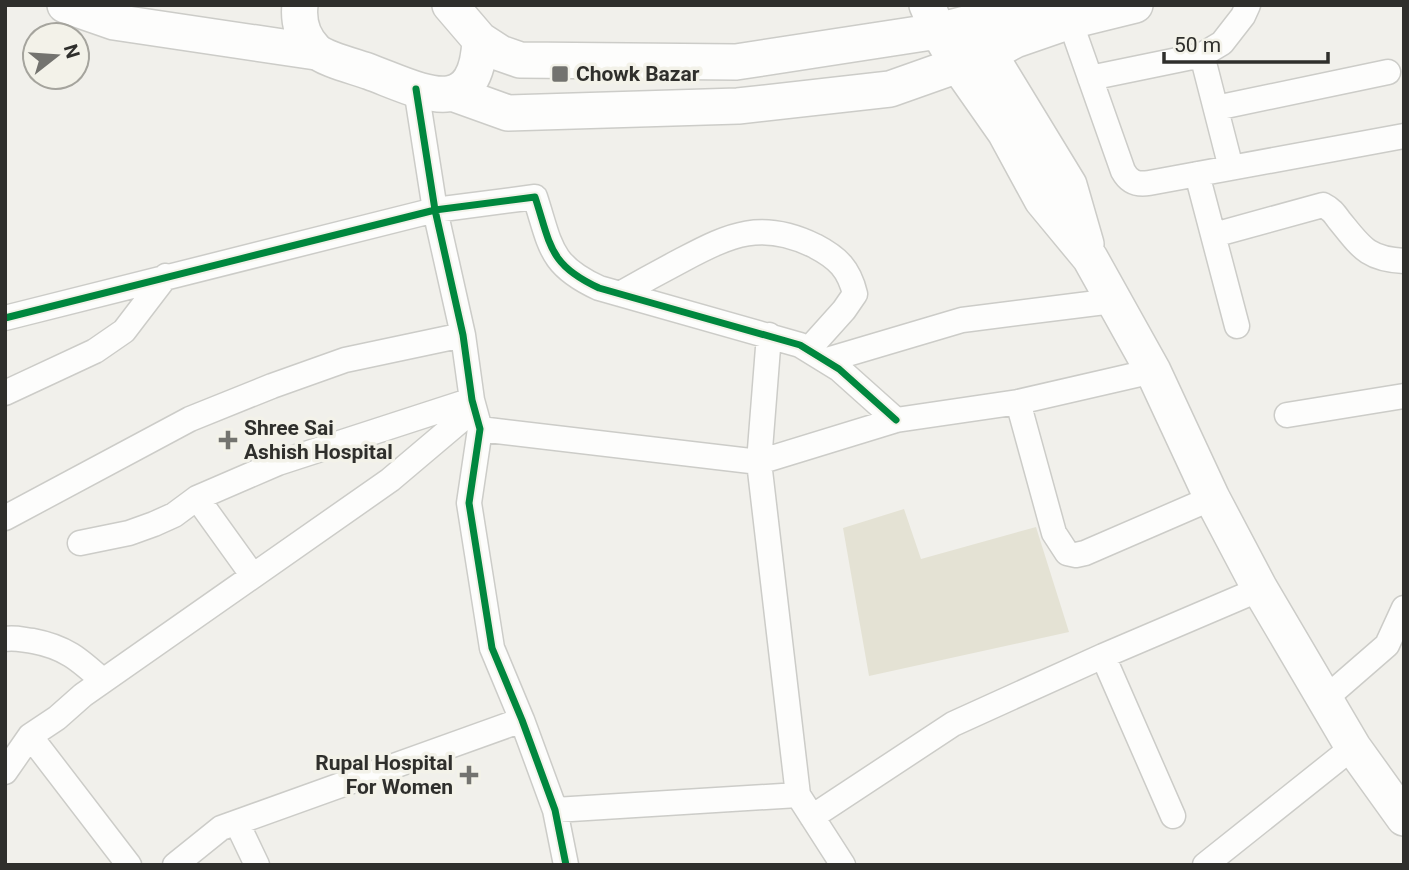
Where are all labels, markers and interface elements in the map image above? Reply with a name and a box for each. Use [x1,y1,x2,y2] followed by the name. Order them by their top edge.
[21,21,91,91] north arrow
[1164,21,1328,65] scale bar
[1174,33,1221,57] text: 50 m
[59,41,85,61] text: N
[576,62,700,86] place label: Chowk Bazar
[550,64,570,84] marker: Chowk Bazar
[244,416,393,464] place label: Shree Sai Ashish Hospital
[218,430,238,450] marker: Shree Sai Ashish Hospital
[315,751,453,799] place label: Rupal Hospital For Women
[459,765,479,785] marker: Rupal Hospital For Women

